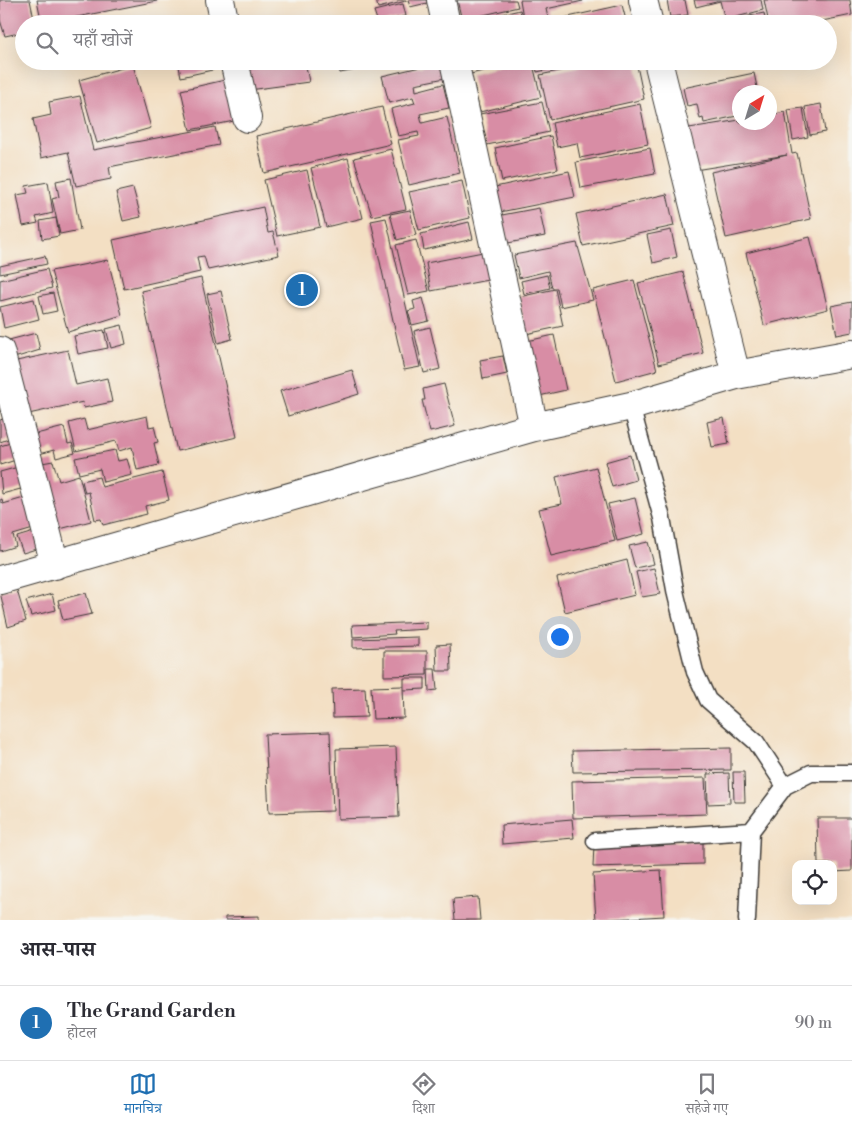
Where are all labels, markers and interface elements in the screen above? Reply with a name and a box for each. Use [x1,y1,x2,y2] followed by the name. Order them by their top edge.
[15,15,837,70] search box
[73,28,133,52] text: यहाँ खोजें
[33,29,61,57] icon: search
[732,85,777,130] north arrow
[286,271,318,309] pin: 1
[547,624,573,650] your location
[792,860,837,905] map controls
[792,860,837,905] button: locate
[20,937,95,963] text: आस-पास
[67,999,236,1023] text: The Grand Garden
[32,1013,40,1033] text: 1
[794,1013,832,1033] text: 90 m
[67,1023,96,1043] text: होटल
[124,1070,162,1122] tab: मानचित्र
[410,1070,438,1122] tab: दिशा
[685,1070,728,1122] tab: सहेजे गए

